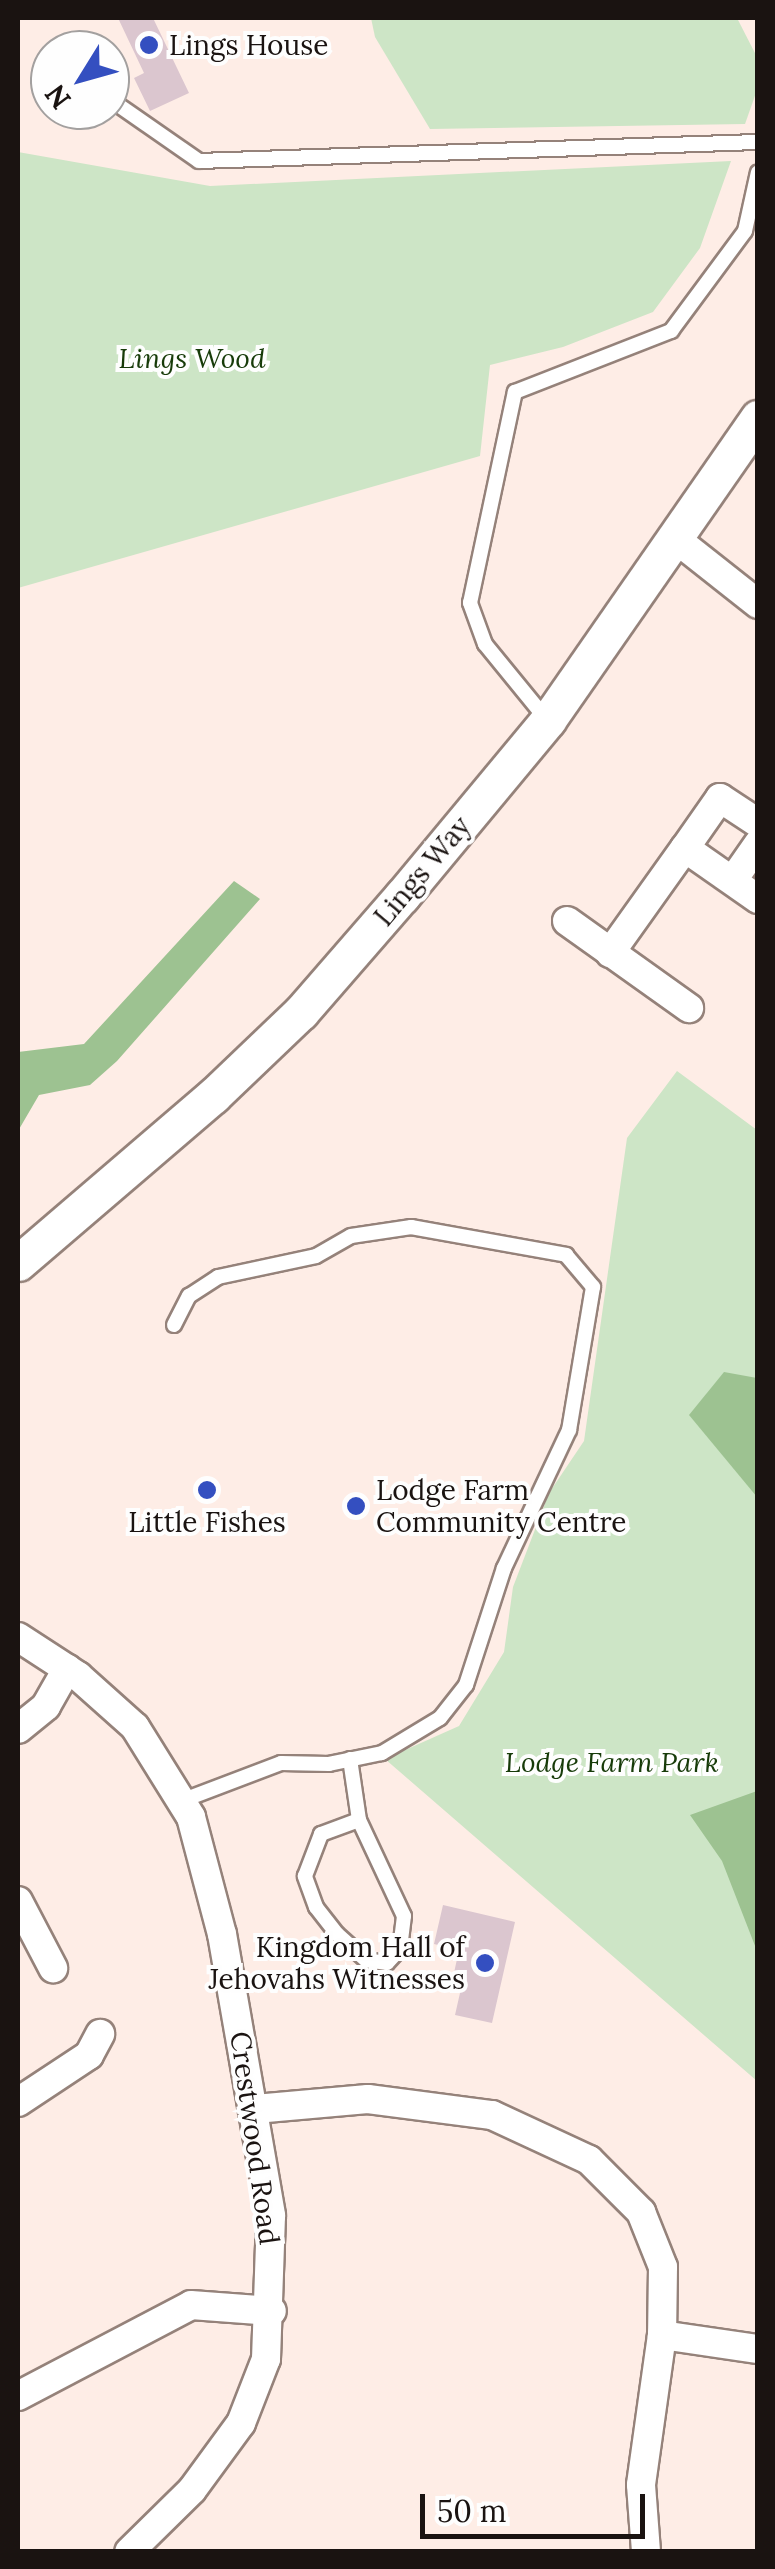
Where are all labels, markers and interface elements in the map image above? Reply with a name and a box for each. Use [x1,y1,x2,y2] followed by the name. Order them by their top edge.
[169,28,328,62] place label: Lings House
[30,30,130,130] north arrow
[138,34,160,56] marker: Lings House
[37,77,79,116] text: N
[119,341,265,375] park label: Lings Wood
[367,809,477,933] street label: Lings Way
[376,1473,627,1539] place label: Lodge Farm Community Centre
[196,1479,218,1501] marker: Little Fishes
[345,1495,367,1517] marker: Lodge Farm Community Centre
[128,1505,286,1539] place label: Little Fishes
[505,1745,719,1779] park label: Lodge Farm Park
[209,1930,465,1996] place label: Kingdom Hall of Jehovahs Witnesses
[474,1952,496,1974] marker: Kingdom Hall of Jehovahs Witnesses
[223,2029,287,2247] street label: Crestwood Road
[425,2474,650,2536] scale bar
[437,2492,507,2530] text: 50 m

